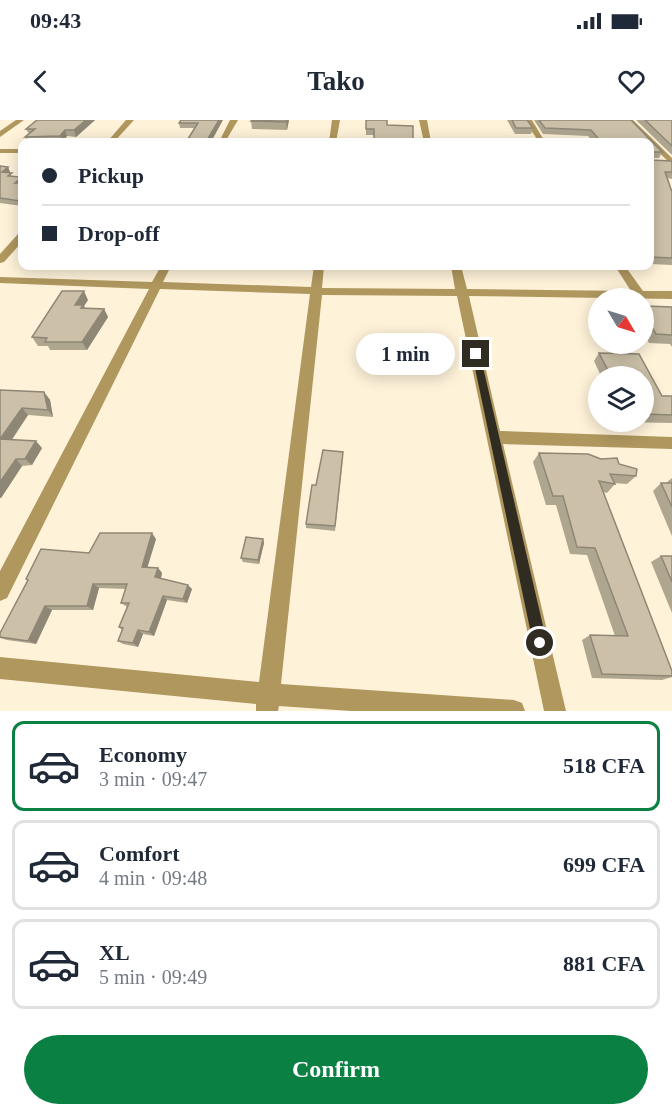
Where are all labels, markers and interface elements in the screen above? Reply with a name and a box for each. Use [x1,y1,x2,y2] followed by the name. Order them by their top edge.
[30,8,81,33] text: 09:43
[24,65,57,98] icon: back
[615,65,648,98] icon: heart
[307,66,365,96] text: Tako
[78,163,144,188] text: Pickup
[78,221,159,246] text: Drop-off
[588,288,654,354] north arrow
[588,288,654,432] map controls
[356,333,455,375] callout: 1 min
[462,340,489,367] route end
[381,343,430,365] text: 1 min
[588,366,654,432] button: layers
[526,629,553,656] route start
[27,739,81,793] icon: car
[99,742,187,767] text: Economy
[563,753,645,778] text: 518 CFA
[99,768,207,790] text: 3 min · 09:47
[27,838,81,892] icon: car
[99,841,180,866] text: Comfort
[563,852,645,877] text: 699 CFA
[99,867,207,889] text: 4 min · 09:48
[27,937,81,991] icon: car
[99,940,130,965] text: XL
[563,951,645,976] text: 881 CFA
[99,966,207,988] text: 5 min · 09:49
[24,1035,648,1104] button: Confirm

